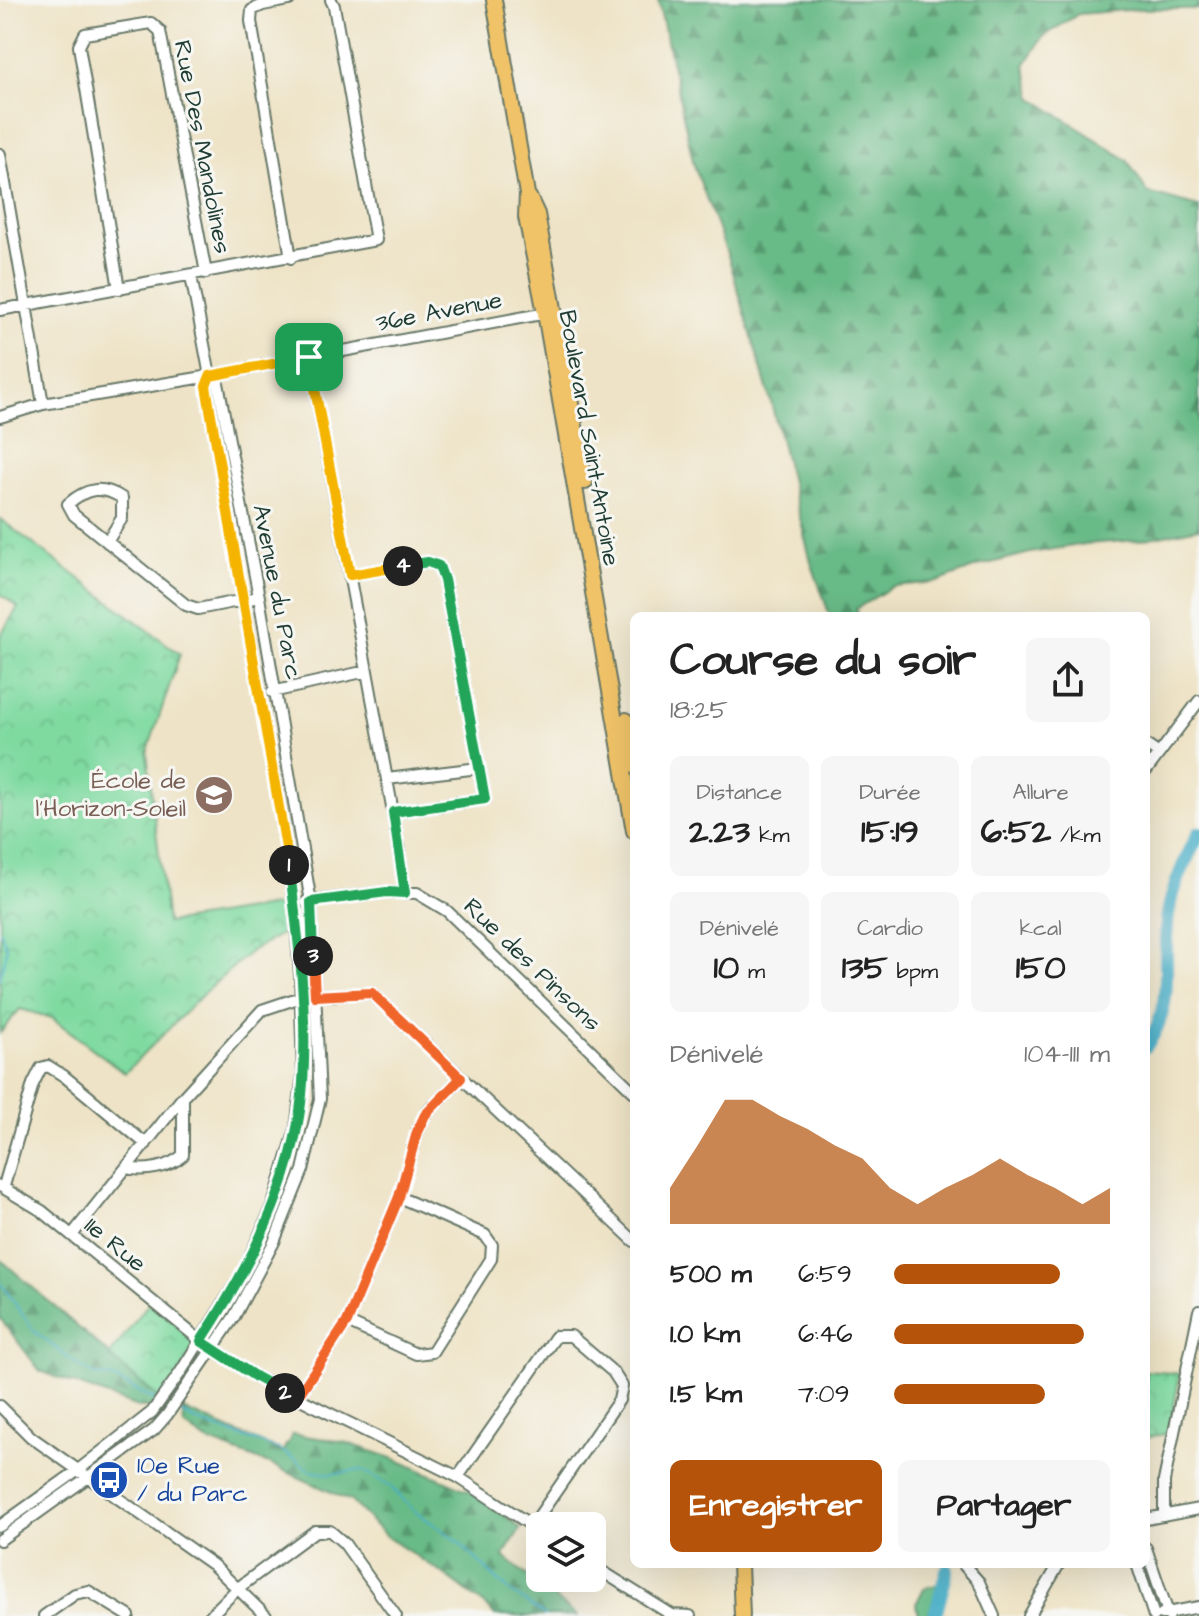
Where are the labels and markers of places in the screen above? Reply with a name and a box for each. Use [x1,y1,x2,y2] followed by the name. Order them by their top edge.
[275,323,343,391] pin
[383,546,423,586] pin: 4
[36,764,186,826] place label: École de l'Horizon-Soleil
[193,774,235,816] school or university icon: École de l'Horizon-Soleil
[269,845,309,885] pin: 1
[293,936,333,976] pin: 3
[265,1373,305,1413] pin: 2
[137,1449,248,1511] place label: 10e Rue / du Parc
[88,1459,130,1501] bus stop icon: 10e Rue / du Parc

